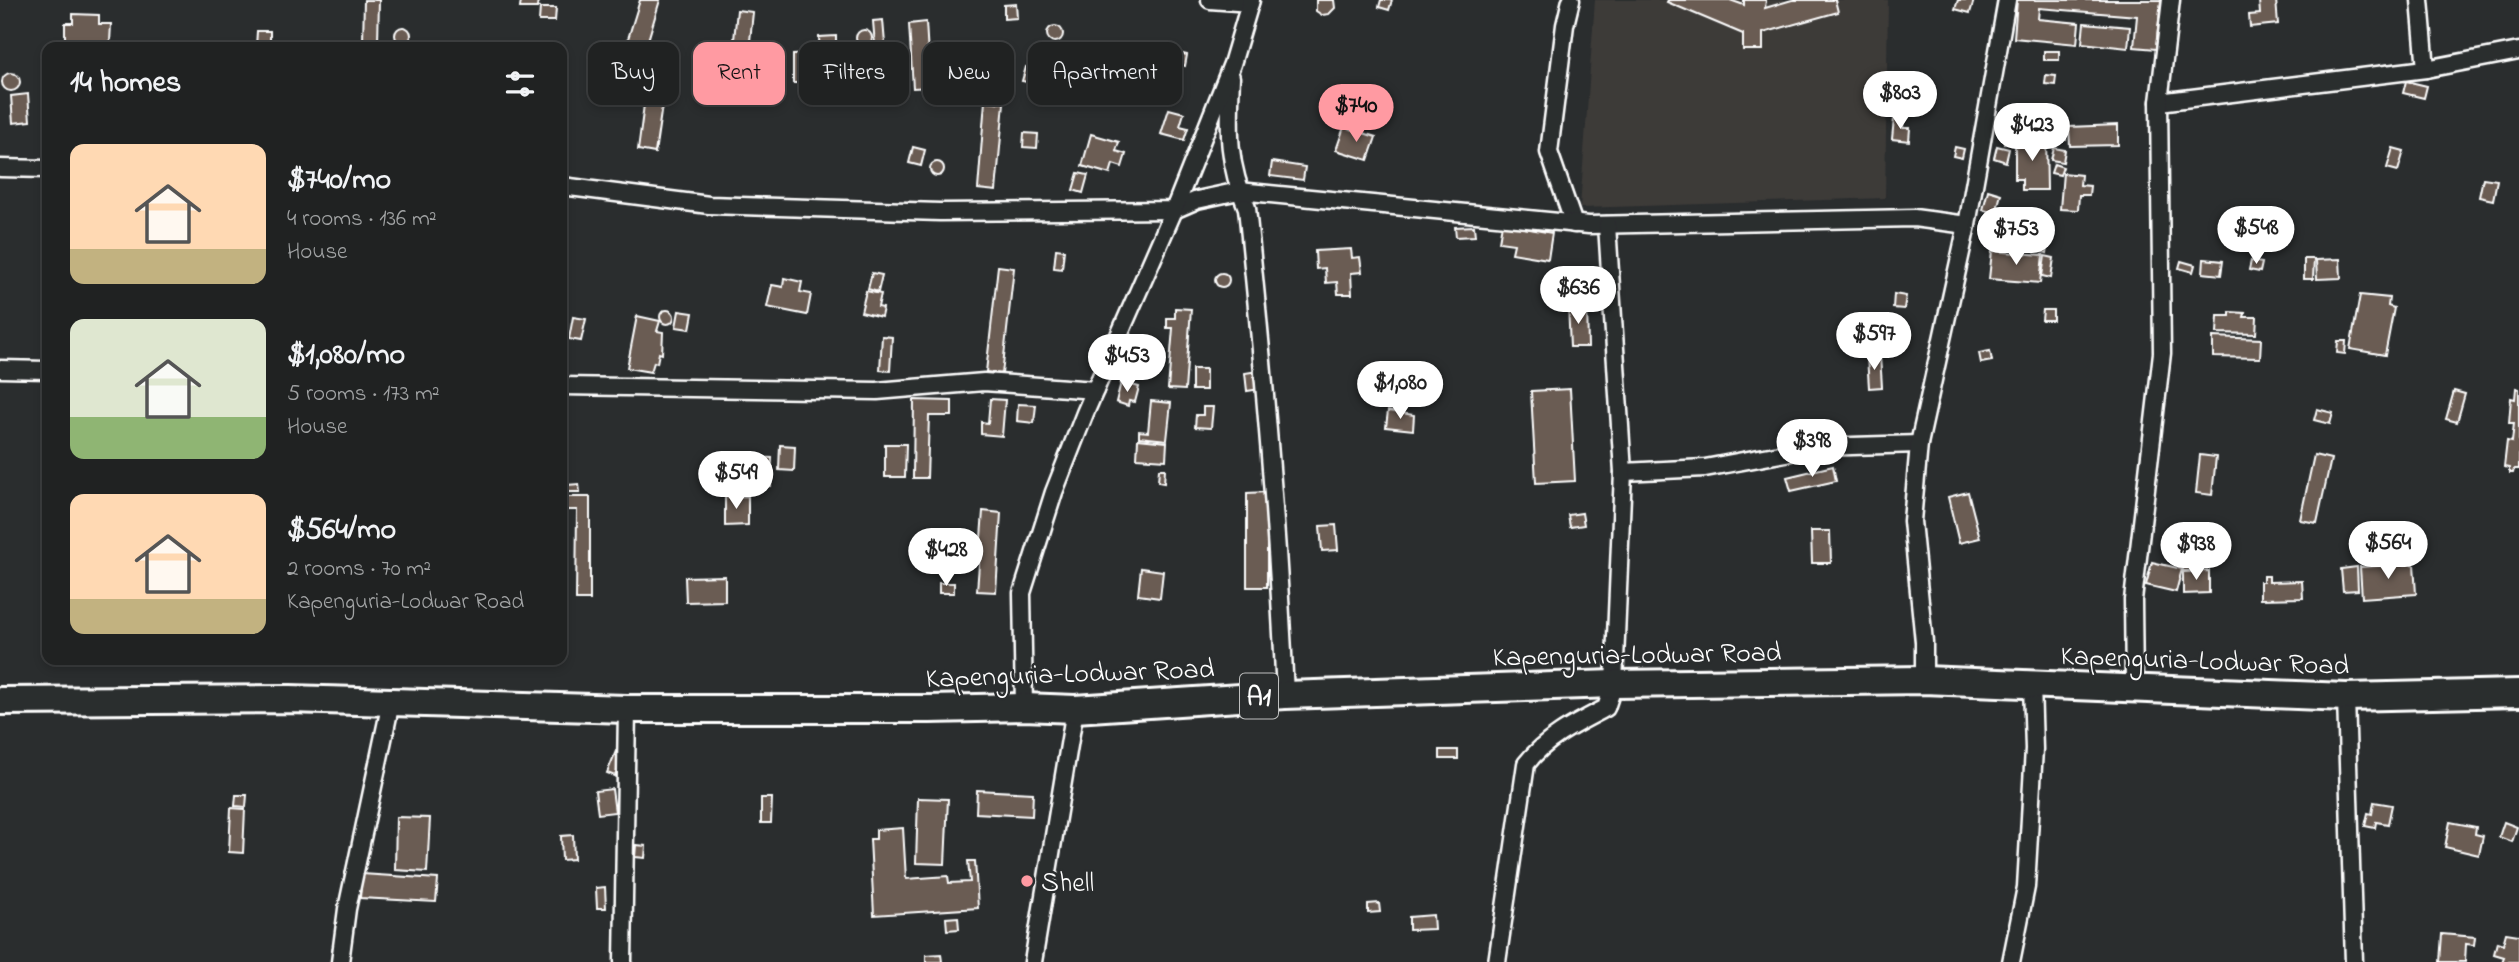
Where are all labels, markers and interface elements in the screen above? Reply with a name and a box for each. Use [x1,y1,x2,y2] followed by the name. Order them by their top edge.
[588,42,679,105] chip: Buy
[693,42,785,105] chip: Rent
[799,42,909,105] chip: Filters
[923,42,1014,105] chip: New
[1028,42,1182,105] chip: Apartment
[70,62,181,106] text: 14 homes
[501,65,539,103] icon: filters
[1859,72,1941,131] pin: $803
[1879,77,1921,110] text: $803
[1315,85,1397,144] pin: $740
[1335,90,1377,123] text: $740
[1991,104,2073,163] pin: $423
[2010,109,2054,142] text: $423
[287,159,391,203] text: $740/mo
[126,172,210,256] icon: home
[287,203,437,236] text: 4 rooms · 136 m²
[2215,206,2297,266] pin: $548
[1975,208,2057,267] pin: $753
[2233,212,2279,245] text: $548
[1993,213,2039,246] text: $753
[287,236,347,269] text: House
[1537,266,1619,326] pin: $636
[1556,272,1600,305] text: $636
[1833,312,1915,372] pin: $597
[1852,318,1896,351] text: $597
[287,334,405,378] text: $1,080/mo
[1086,334,1168,394] pin: $453
[1104,340,1150,373] text: $453
[126,347,210,431] icon: home
[1343,362,1457,421] pin: $1,080
[1373,367,1427,400] text: $1,080
[287,378,440,411] text: 5 rooms · 173 m²
[287,411,347,444] text: House
[1771,420,1853,479] pin: $398
[1793,425,1831,458] text: $398
[695,452,777,511] pin: $549
[714,457,758,490] text: $549
[287,509,396,553] text: $564/mo
[126,522,210,606] icon: home
[2155,522,2237,582] pin: $938
[2347,522,2429,581] pin: $564
[2365,527,2411,560] text: $564
[905,528,987,588] pin: $428
[2177,528,2215,561] text: $938
[924,534,968,567] text: $428
[287,553,431,586] text: 2 rooms · 70 m²
[287,586,524,619] text: Kapenguria-Lodwar Road
[1492,633,1782,680] street label: Kapenguria-Lodwar Road
[2060,637,2350,688] street label: Kapenguria-Lodwar Road
[925,650,1215,701] street label: Kapenguria-Lodwar Road
[1240,674,1278,718] road number: A1
[1041,864,1094,905] place label: Shell
[1019,873,1035,889] marker: Shell

